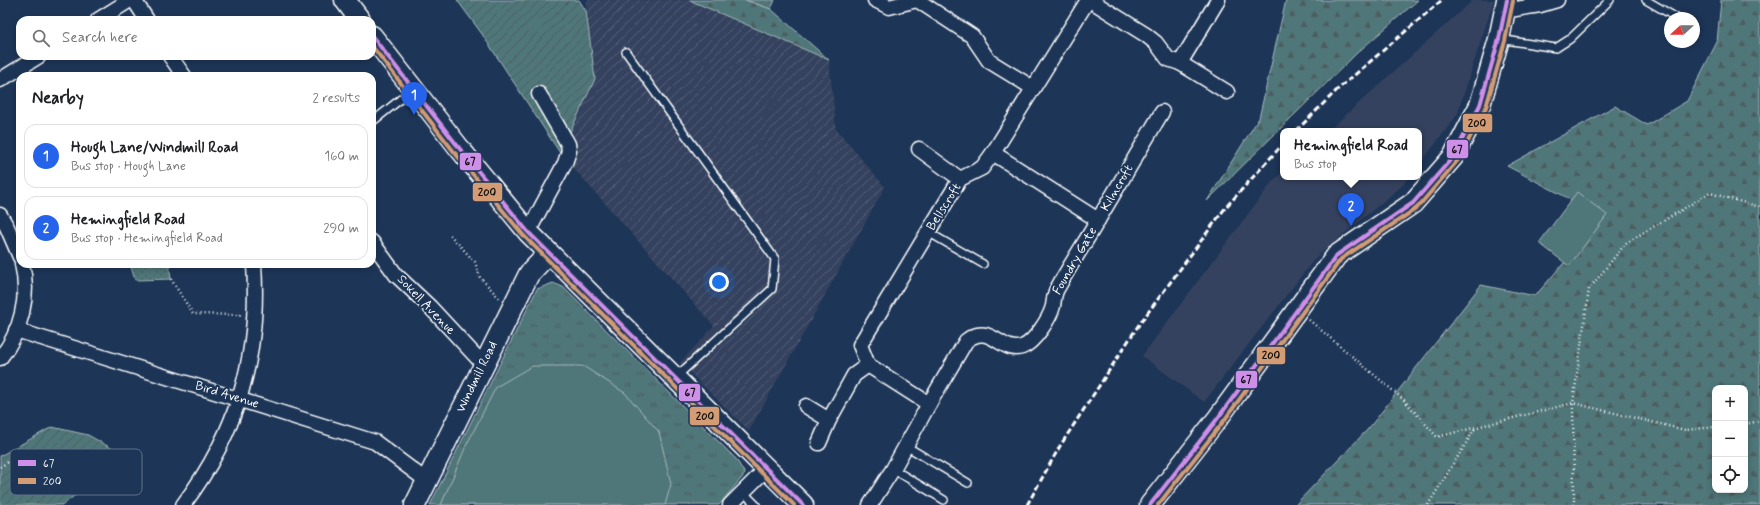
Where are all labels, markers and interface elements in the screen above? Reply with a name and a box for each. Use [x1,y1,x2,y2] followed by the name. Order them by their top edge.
[1664,12,1700,48] north arrow
[16,16,376,60] search box
[30,27,52,49] icon: search
[62,28,138,48] text: Search here
[401,82,427,115] pin: 1
[32,87,84,109] text: Nearby
[313,90,360,107] text: 2 results
[1462,113,1493,133] line badge: 200
[1468,117,1487,131] text: 200
[1280,128,1422,180] popup
[1294,136,1408,156] text: Hemingfield Road
[71,138,238,158] text: Hough Lane/Windmill Road
[1446,139,1469,159] line badge: 67
[1451,143,1463,157] text: 67
[43,148,49,165] text: 1
[324,148,359,165] text: 160 m
[459,152,482,171] line badge: 67
[464,155,476,169] text: 67
[1294,156,1337,173] text: Bus stop
[71,158,186,175] text: Bus stop · Hough Lane
[1097,161,1137,214] street label: Kilncroft
[923,180,965,234] street label: Bellscroft
[472,182,503,202] line badge: 200
[478,186,497,200] text: 200
[1338,193,1364,226] pin: 2
[71,210,185,230] text: Hemingfield Road
[43,220,49,237] text: 2
[323,220,359,237] text: 290 m
[1049,224,1101,298] street label: Foundry Gate
[71,230,223,247] text: Bus stop · Hemingfield Road
[393,271,459,339] street label: Sokell Avenue
[709,272,729,292] your location
[452,338,502,416] street label: Windmill Road
[1256,346,1286,365] line badge: 200
[1262,349,1281,363] text: 200
[1235,370,1258,389] line badge: 67
[1240,373,1252,387] text: 67
[193,377,261,413] street label: Bird Avenue
[678,383,701,402] line badge: 67
[1712,385,1748,493] map controls
[1712,385,1748,421] button: +
[684,386,696,400] text: 67
[689,406,720,426] line badge: 200
[696,410,715,424] text: 200
[1712,421,1748,457] button: −
[10,449,142,495] legend
[43,457,55,471] text: 67
[1712,457,1748,493] button: locate
[43,475,61,489] text: 200

